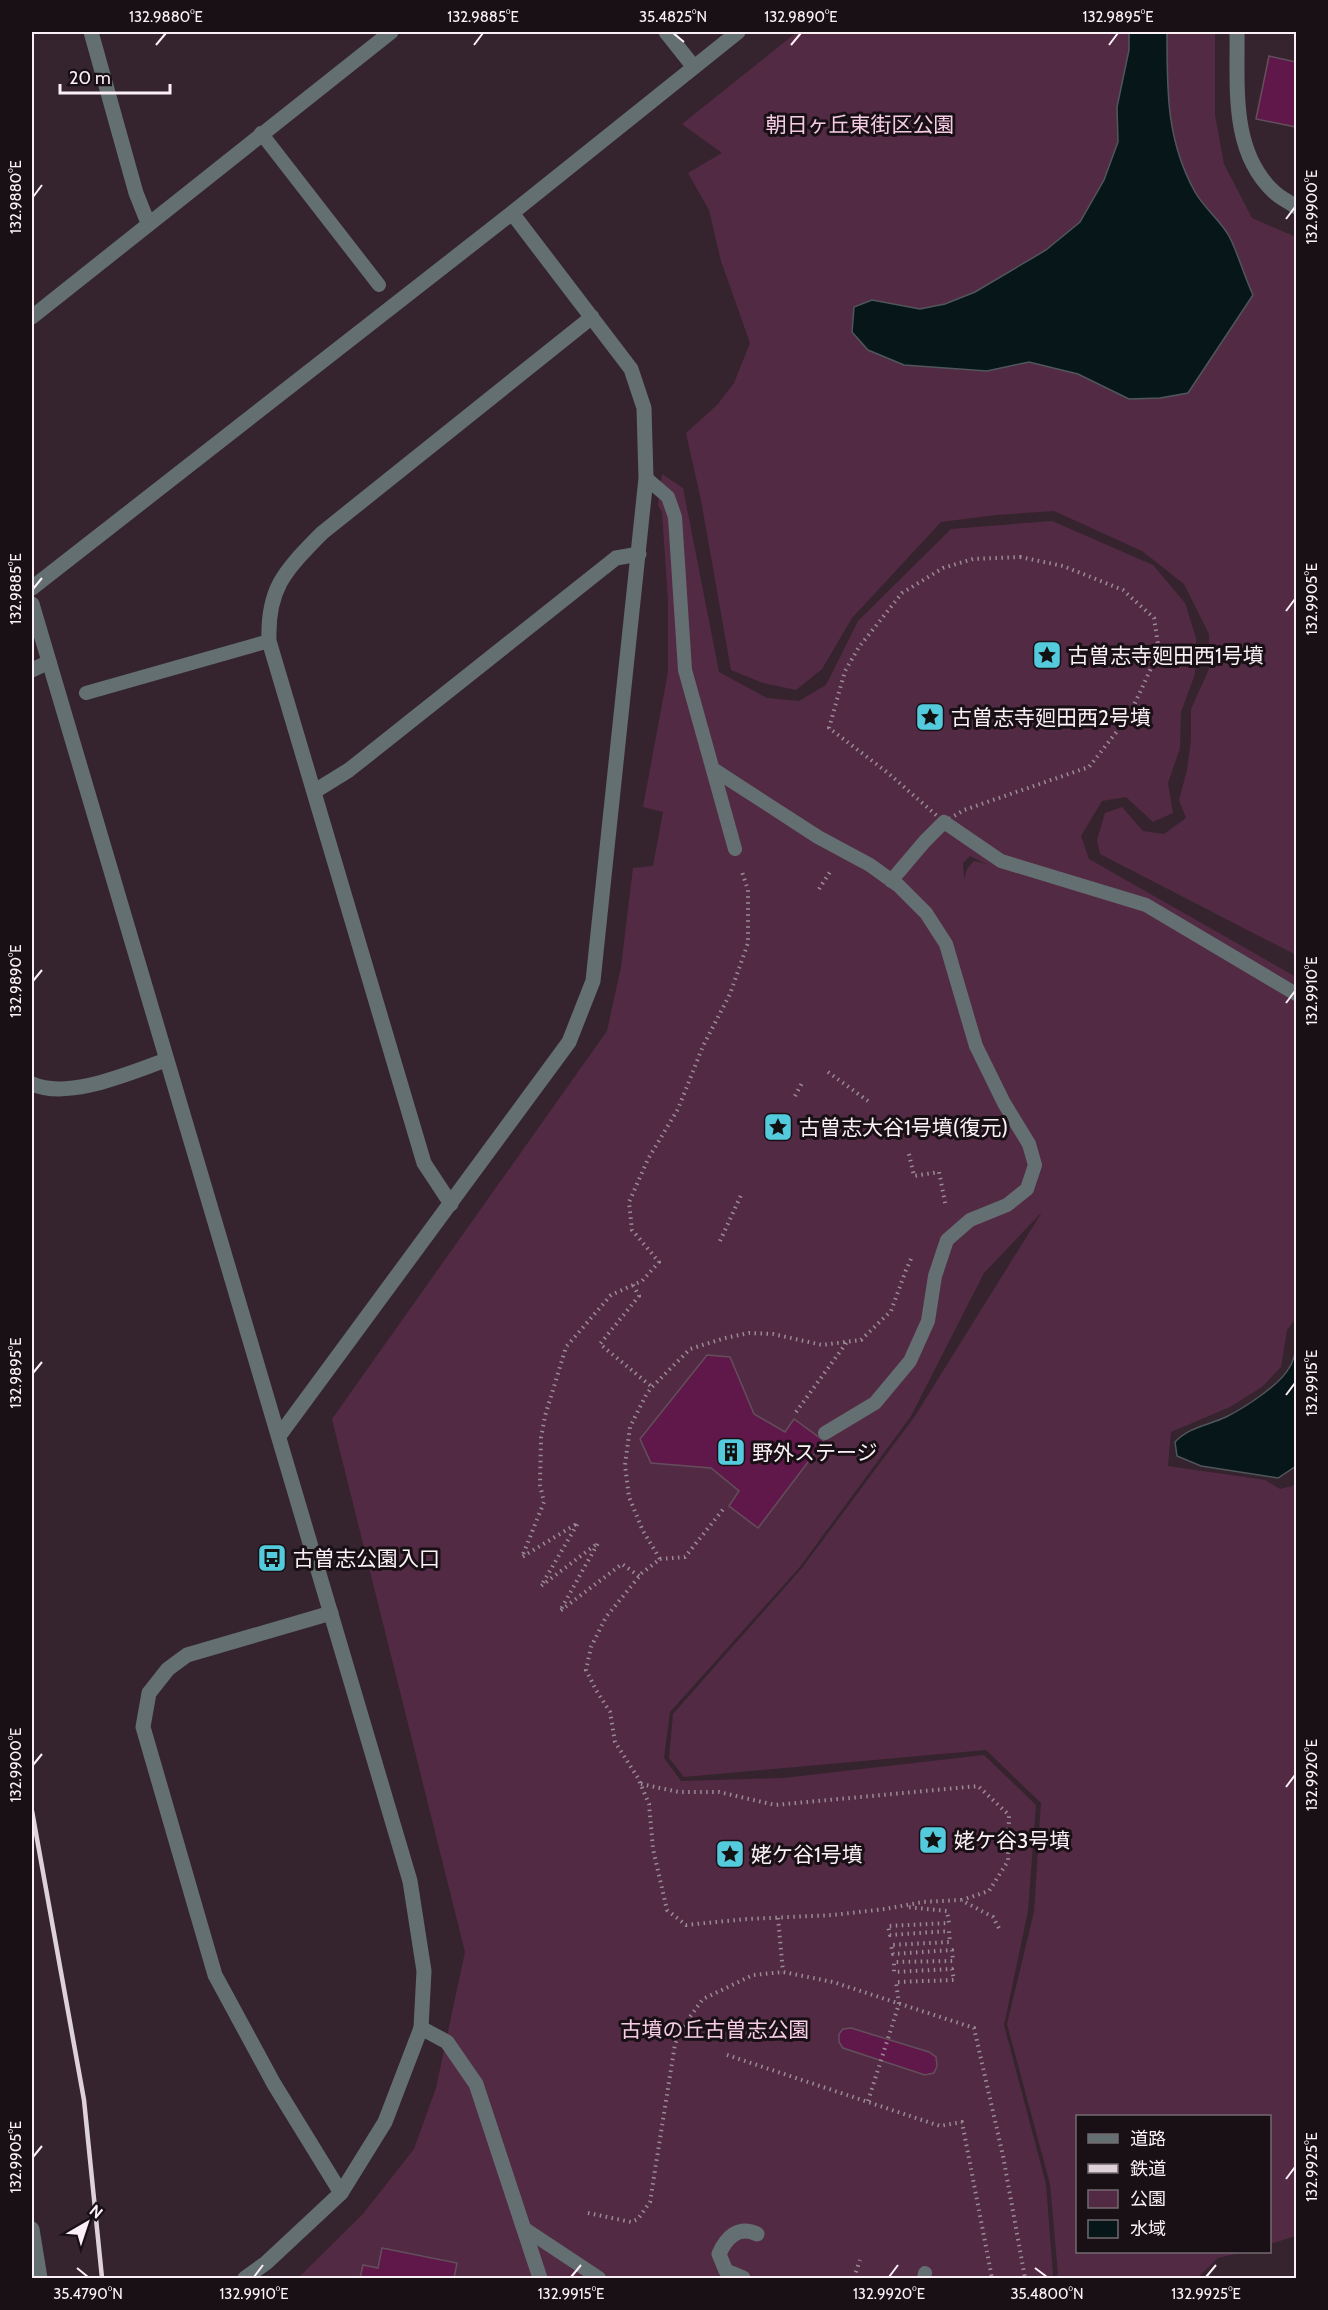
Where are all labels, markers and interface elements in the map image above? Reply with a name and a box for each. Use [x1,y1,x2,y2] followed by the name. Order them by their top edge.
[129,8,203,26] text: 132.9880°E
[447,8,519,26] text: 132.9885°E
[639,8,707,26] text: 35.4825°N
[764,8,838,26] text: 132.9890°E
[1083,8,1153,26] text: 132.9895°E
[60,57,170,95] scale bar
[69,67,111,89] text: 20 m
[766,112,955,137] park label: 朝日ヶ丘東街区公園
[7,160,25,234] text: 132.9880°E
[1303,170,1321,244] text: 132.9900°E
[7,553,25,625] text: 132.9885°E
[1303,563,1321,635] text: 132.9905°E
[1031,639,1063,671] place icon: 古曽志寺廻田西1号墳
[1068,643,1264,668] place label: 古曽志寺廻田西1号墳
[914,701,946,733] place icon: 古曽志寺廻田西2号墳
[951,705,1151,730] place label: 古曽志寺廻田西2号墳
[7,944,25,1018] text: 132.9890°E
[1303,956,1321,1026] text: 132.9910°E
[762,1111,794,1143] place icon: 古曽志大谷1号墳(復元)
[799,1115,1008,1140] place label: 古曽志大谷1号墳(復元)
[7,1338,25,1408] text: 132.9895°E
[1303,1350,1321,1416] text: 132.9915°E
[715,1436,747,1468] building icon: 野外ステージ
[752,1440,878,1465] place label: 野外ステージ
[256,1542,288,1574] bus stop icon: 古曽志公園入口
[293,1546,440,1571] place label: 古曽志公園入口
[7,1728,25,1802] text: 132.9900°E
[1303,1739,1321,1811] text: 132.9920°E
[917,1824,949,1856] place icon: 姥ケ谷3号墳
[954,1828,1070,1853] place label: 姥ケ谷3号墳
[714,1838,746,1870] place icon: 姥ケ谷1号墳
[751,1842,863,1867] place label: 姥ケ谷1号墳
[621,2017,810,2042] park label: 古墳の丘古曽志公園
[1076,2115,1271,2253] legend
[7,2121,25,2193] text: 132.9905°E
[1130,2128,1166,2150] text: 道路
[1303,2132,1321,2202] text: 132.9925°E
[1130,2158,1166,2180] text: 鉄道
[1130,2188,1166,2210] text: 公園
[57,2193,117,2253] north arrow
[86,2201,106,2223] text: N
[1130,2218,1166,2240] text: 水域
[53,2285,123,2303] text: 35.4790°N
[219,2285,289,2303] text: 132.9910°E
[538,2285,604,2303] text: 132.9915°E
[853,2285,925,2303] text: 132.9920°E
[1011,2285,1083,2303] text: 35.4800°N
[1171,2285,1241,2303] text: 132.9925°E

